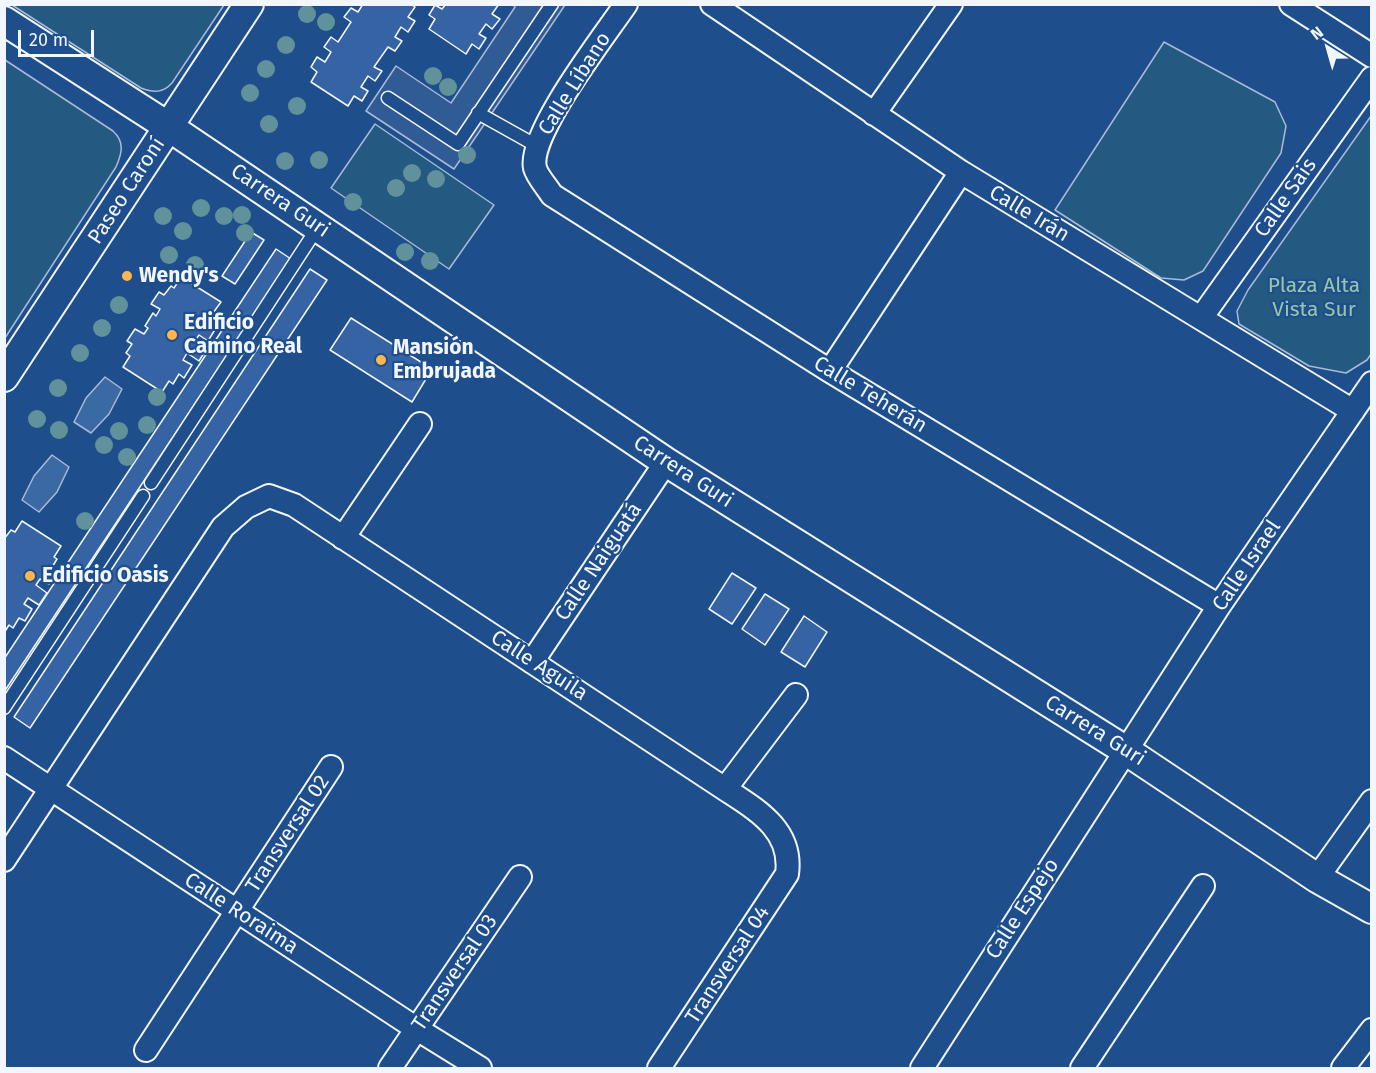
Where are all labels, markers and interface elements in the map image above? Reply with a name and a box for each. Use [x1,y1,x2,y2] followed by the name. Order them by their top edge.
[21,18,98,56] scale bar
[1298,18,1358,78] north arrow
[1307,22,1327,44] text: N
[533,28,617,140] street label: Calle Líbano
[29,29,68,51] text: 20 m
[83,133,171,249] street label: Paseo Caroní
[1250,154,1322,242] street label: Calle Sais
[226,159,334,243] street label: Carrera Guri
[984,180,1074,248] street label: Calle Irán
[139,263,219,289] place label: Wendy's
[120,269,134,283] marker: Wendy's
[1268,273,1360,323] park label: Plaza Alta Vista Sur
[184,310,302,360] place label: Edificio Camino Real
[165,328,179,342] marker: Edificio Camino Real
[393,335,496,385] place label: Mansión Embrujada
[809,351,931,439] street label: Calle Teherán
[374,353,388,367] marker: Mansión Embrujada
[628,430,738,514] street label: Carrera Guri
[550,498,648,626] street label: Calle Naiguatá
[1207,516,1287,616] street label: Calle Israel
[42,563,169,589] place label: Edificio Oasis
[23,569,37,583] marker: Edificio Oasis
[486,625,592,707] street label: Calle Aguila
[1040,690,1150,772] street label: Carrera Guri
[241,771,335,897] street label: Transversal 02
[981,854,1065,964] street label: Calle Espejo
[179,868,303,960] street label: Calle Roraima
[680,901,776,1029] street label: Transversal 04
[407,910,503,1036] street label: Transversal 03

